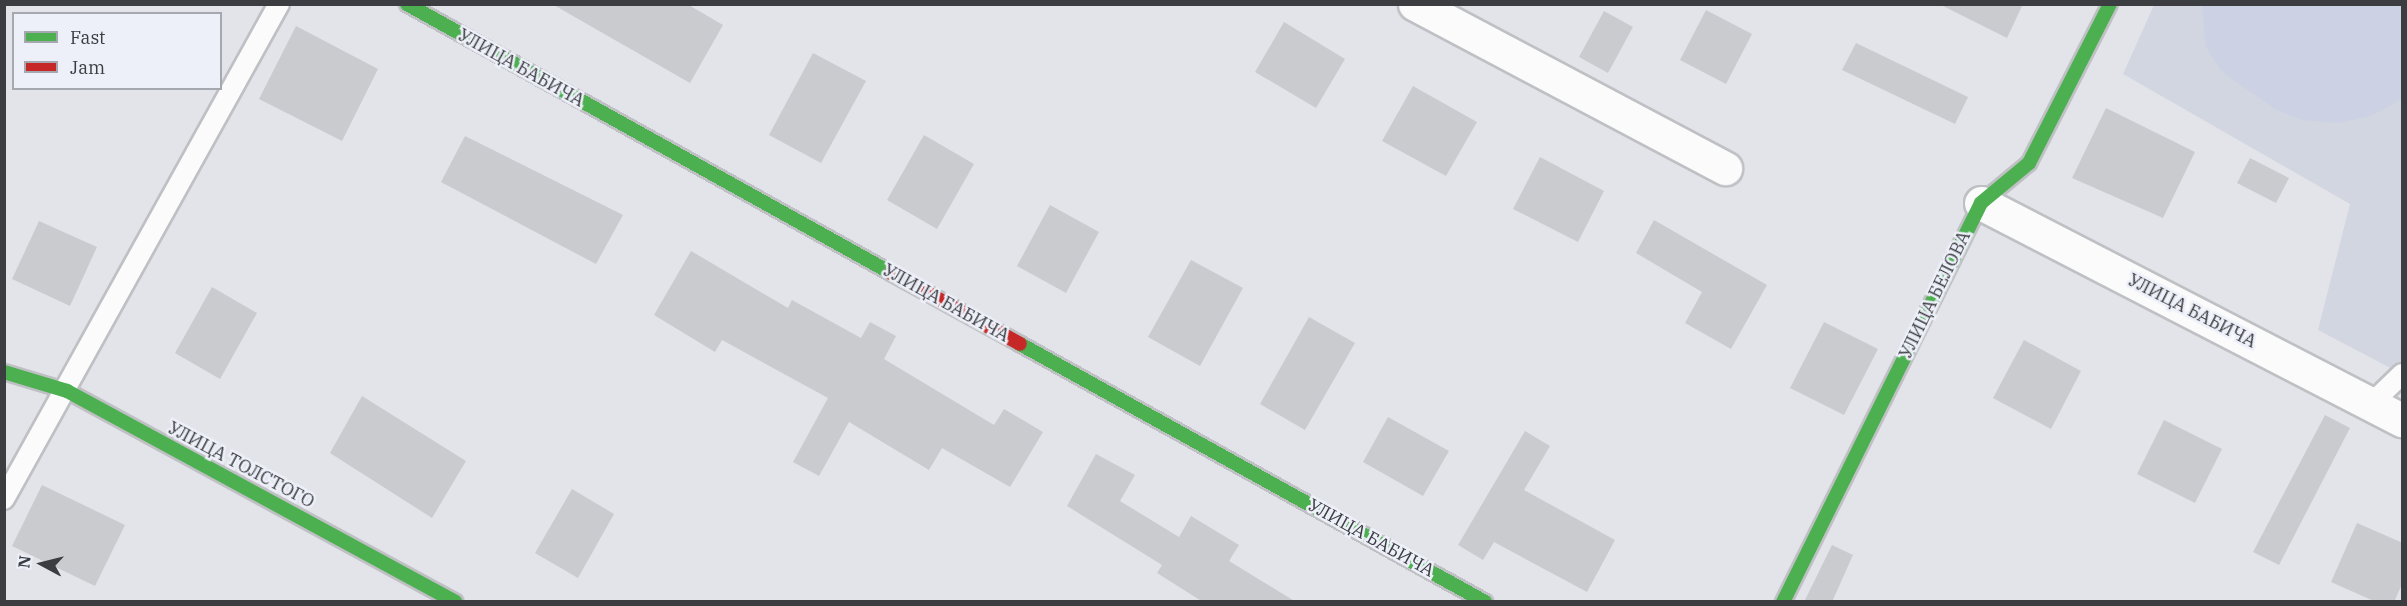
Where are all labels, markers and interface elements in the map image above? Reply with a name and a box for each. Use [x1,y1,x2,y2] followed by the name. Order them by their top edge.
[12,12,222,90] legend
[454,24,588,112] street label: УЛИЦА БАБИЧА
[70,26,105,49] text: Fast
[70,56,105,79] text: Jam
[1895,228,1975,362] street label: УЛИЦА БЕЛОВА
[879,259,1013,347] street label: УЛИЦА БАБИЧА
[2124,269,2260,353] street label: УЛИЦА БАБИЧА
[164,417,318,513] street label: УЛИЦА ТОЛСТОГО
[1304,494,1438,582] street label: УЛИЦА БАБИЧА
[12,534,72,594] north arrow
[13,554,35,569] text: N

